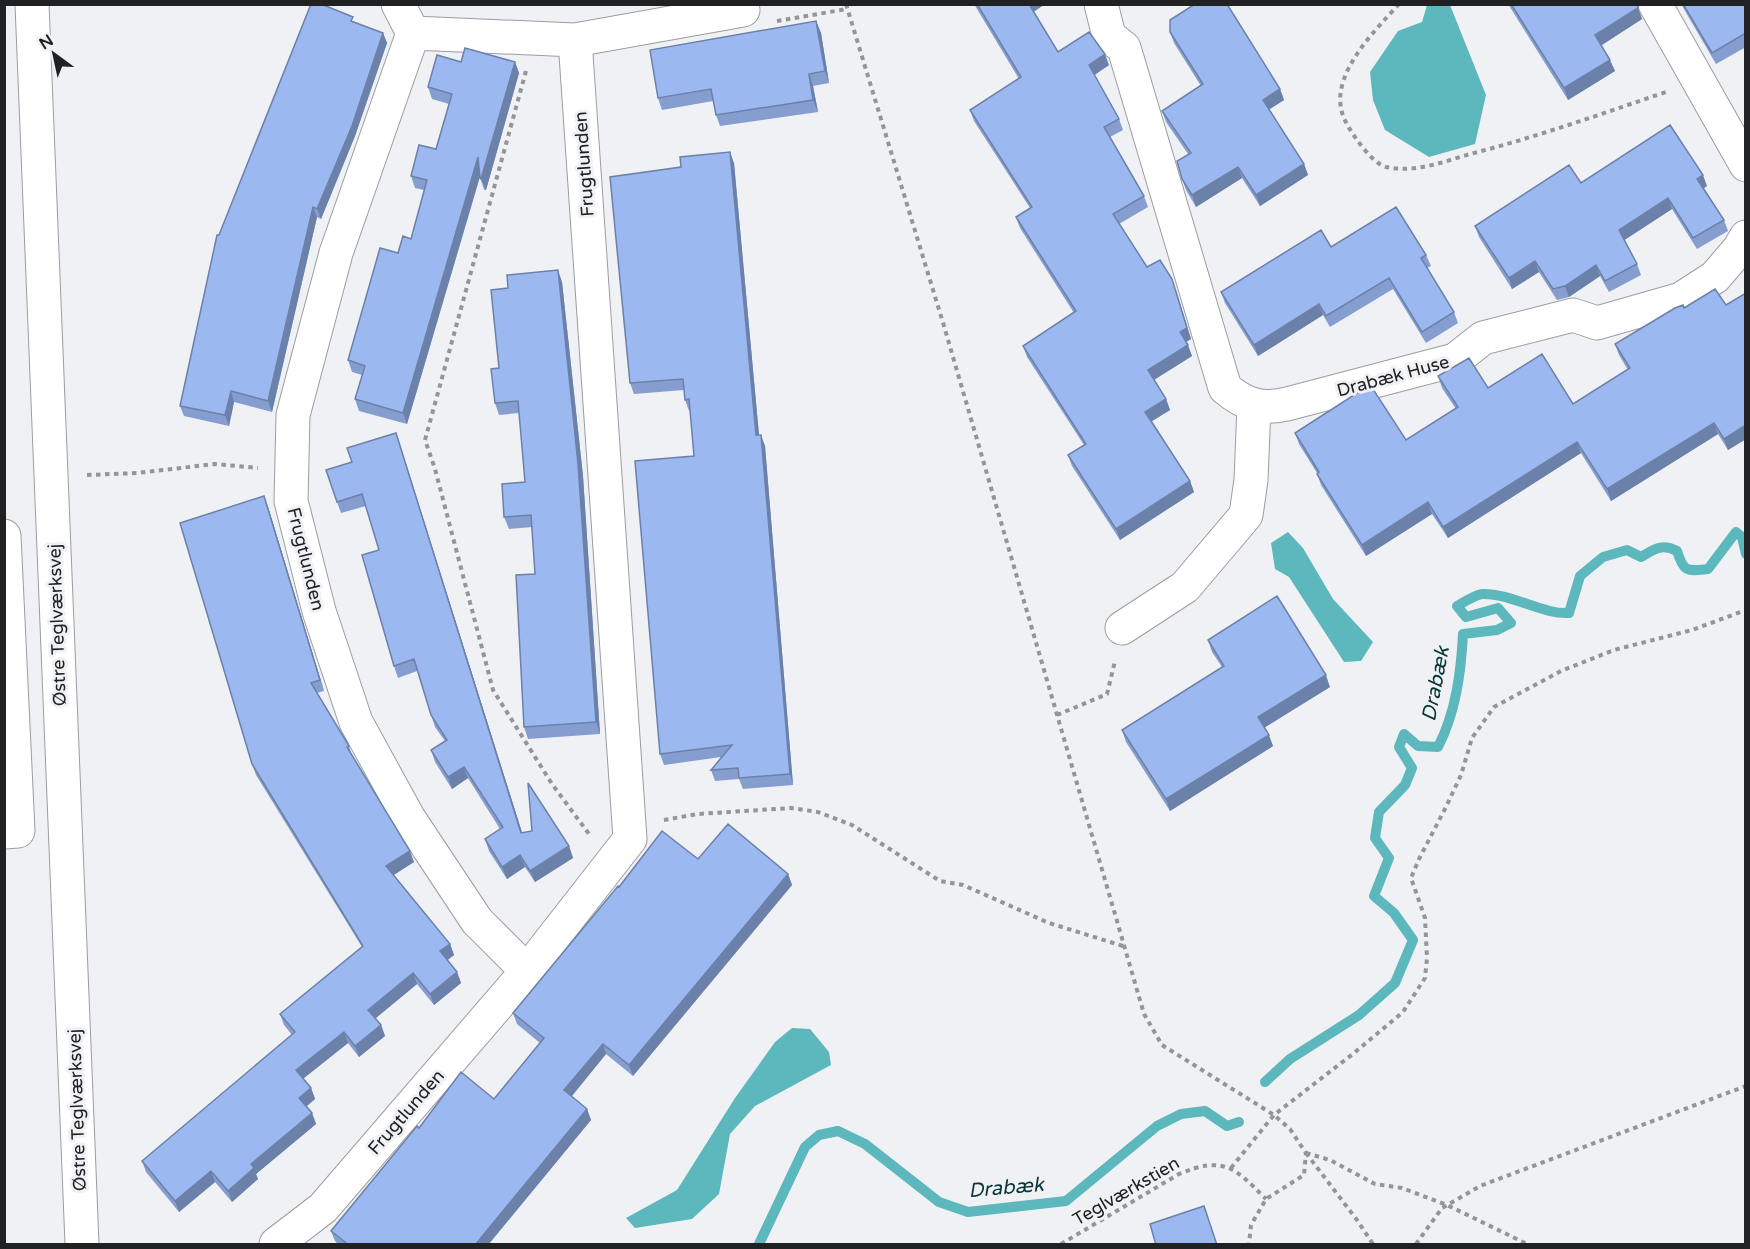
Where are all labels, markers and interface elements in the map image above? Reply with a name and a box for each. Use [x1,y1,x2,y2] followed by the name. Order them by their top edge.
[24,24,84,84] north arrow
[36,30,57,54] text: N
[569,111,599,217] street label: Frugtlunden
[1334,350,1452,402] street label: Drabæk Huse
[283,505,329,613] street label: Frugtlunden
[43,543,71,707] street label: Østre Teglværksvej
[1417,643,1455,723] water label: Drabæk
[63,1028,91,1192] street label: Østre Teglværksvej
[363,1065,449,1159] street label: Frugtlunden
[1069,1152,1183,1230] street label: Teglværkstien
[967,1173,1047,1203] water label: Drabæk

